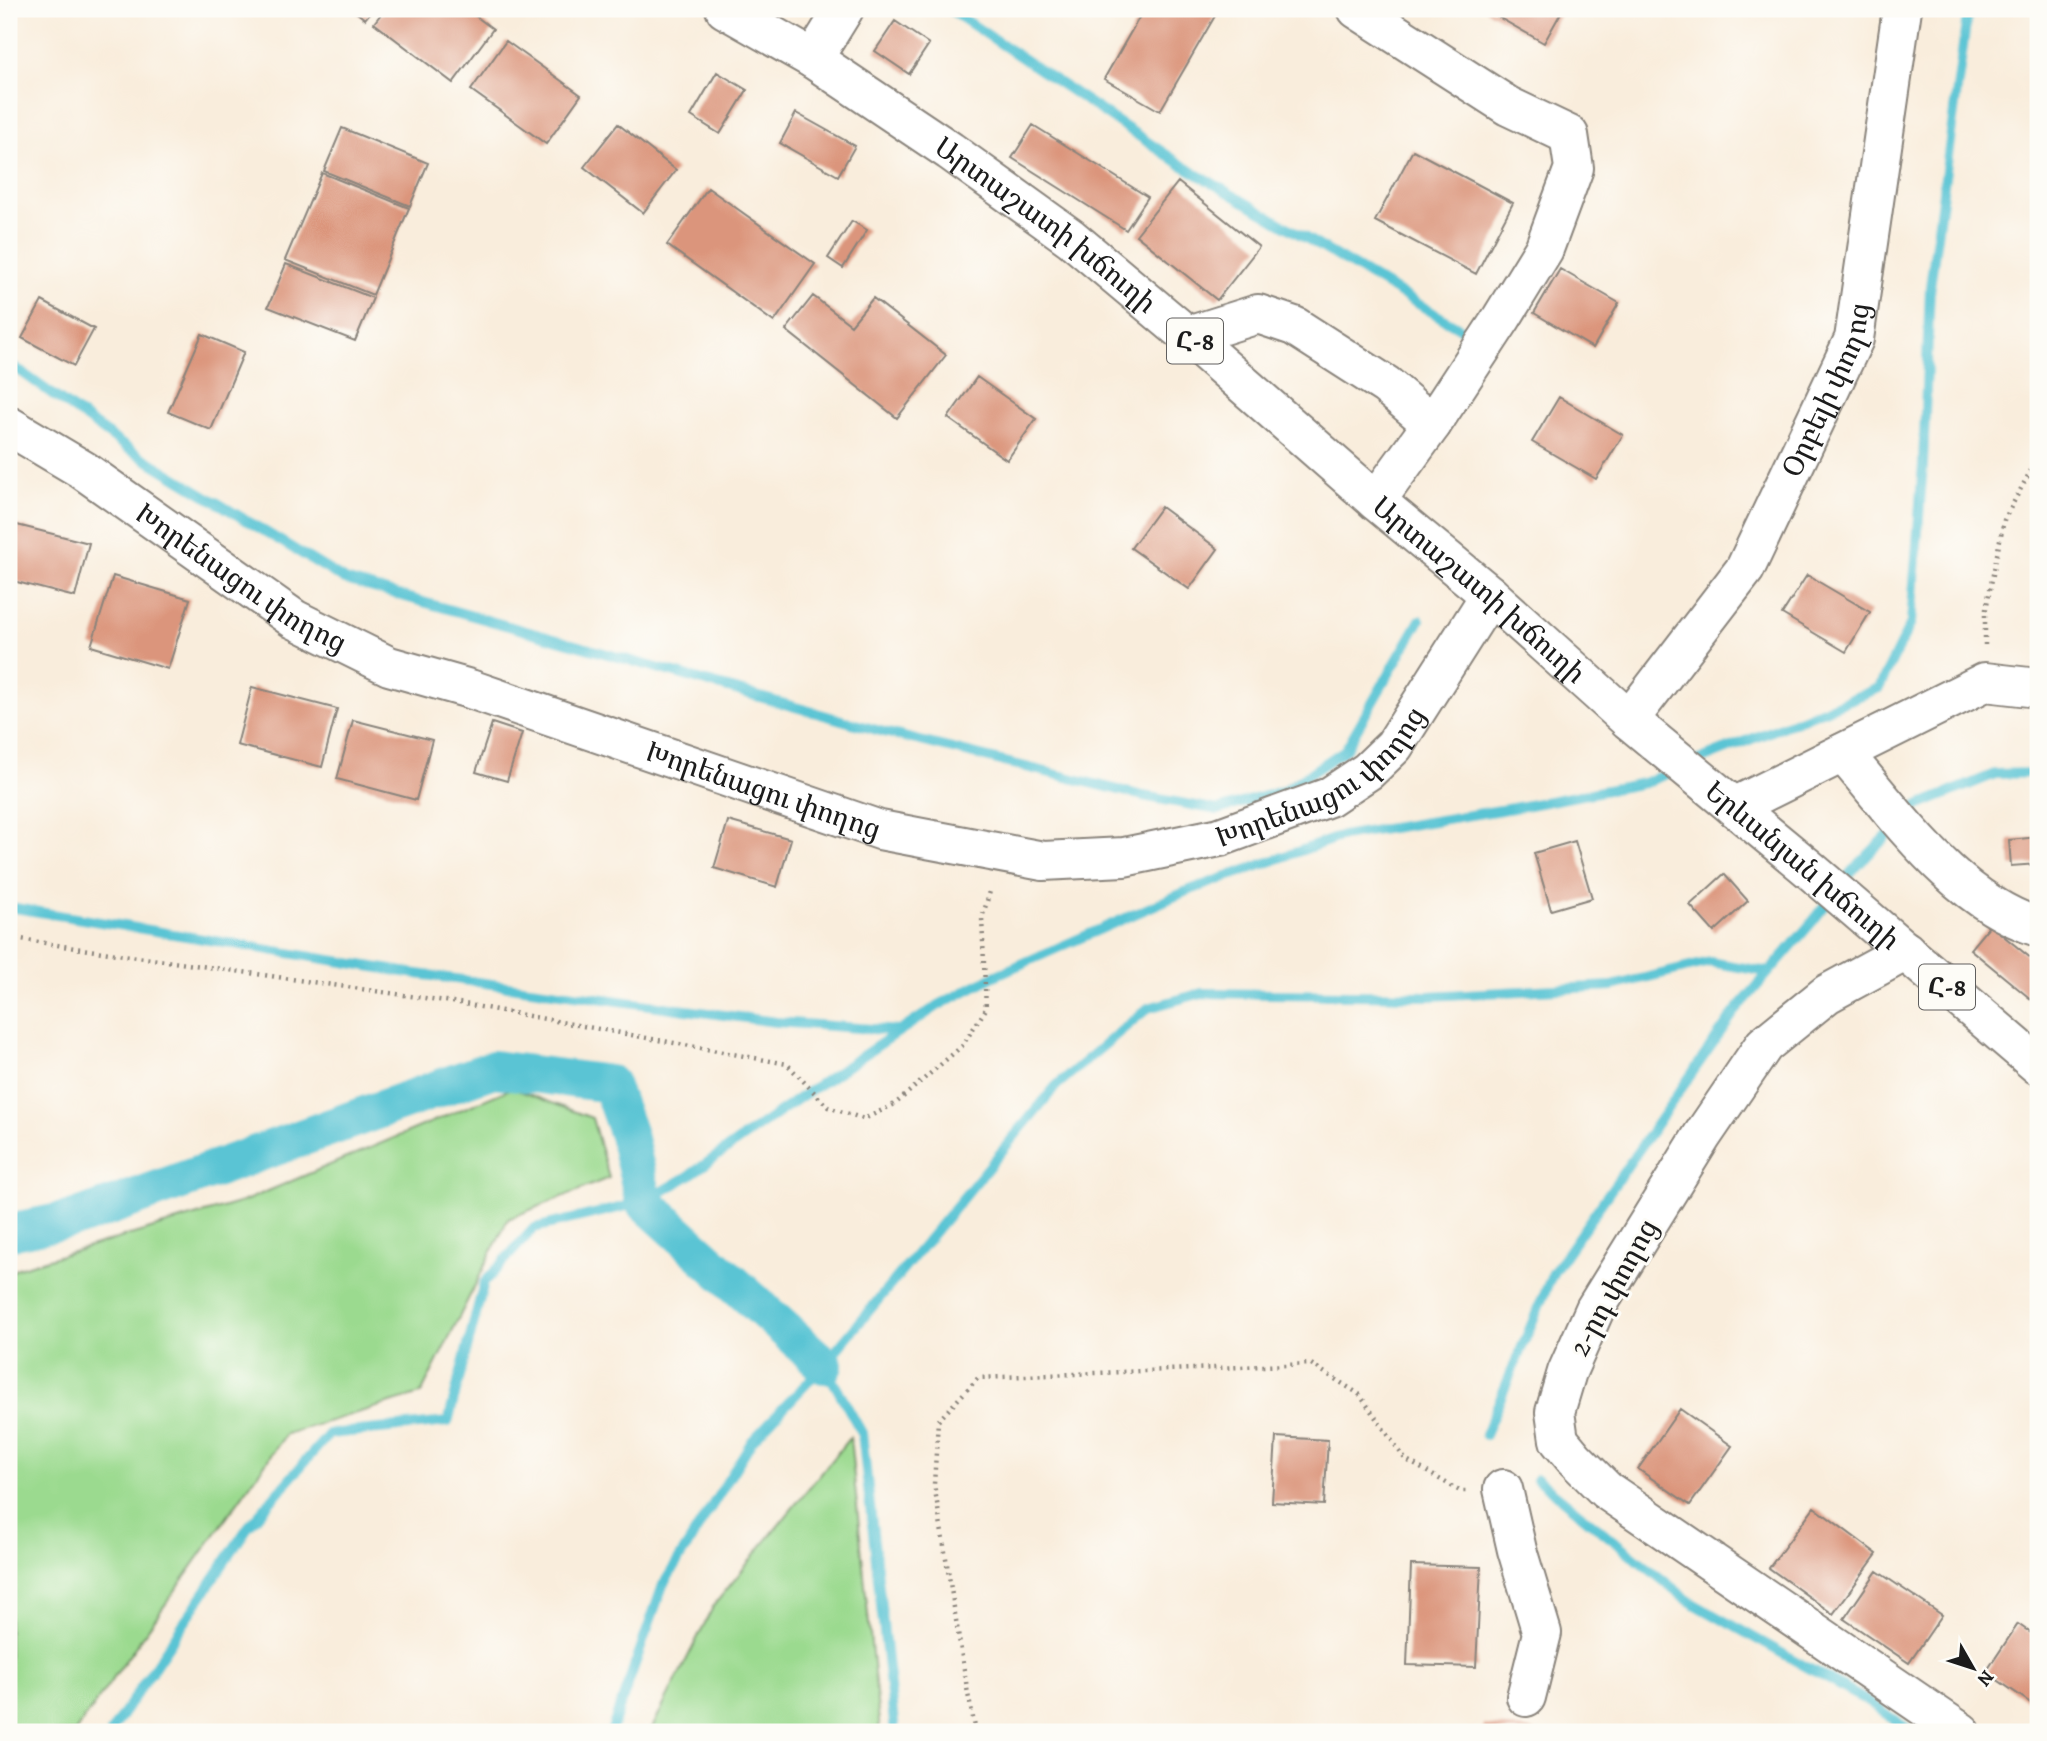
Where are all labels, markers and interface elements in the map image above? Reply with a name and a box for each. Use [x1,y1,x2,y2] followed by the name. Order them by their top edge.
[927,128,1164,322] street label: Արտաշատի խճուղի
[1773,300,1879,483] street label: Օրբելի փողոց
[1167,318,1223,364] road number: Հ-8
[1364,488,1594,692] street label: Արտաշատի խճուղի
[128,495,353,662] street label: Խորենացու փողոց
[1211,699,1434,857] street label: Խորենացու փողոց
[641,733,886,849] street label: Խորենացու փողոց
[1697,773,1908,959] street label: Երևանյան խճուղի
[1919,964,1975,1010] road number: Հ-8
[1561,1212,1667,1363] street label: 2-րդ փողոց
[1938,1632,2008,1702] north arrow
[1971,1665,2000,1692] text: N

